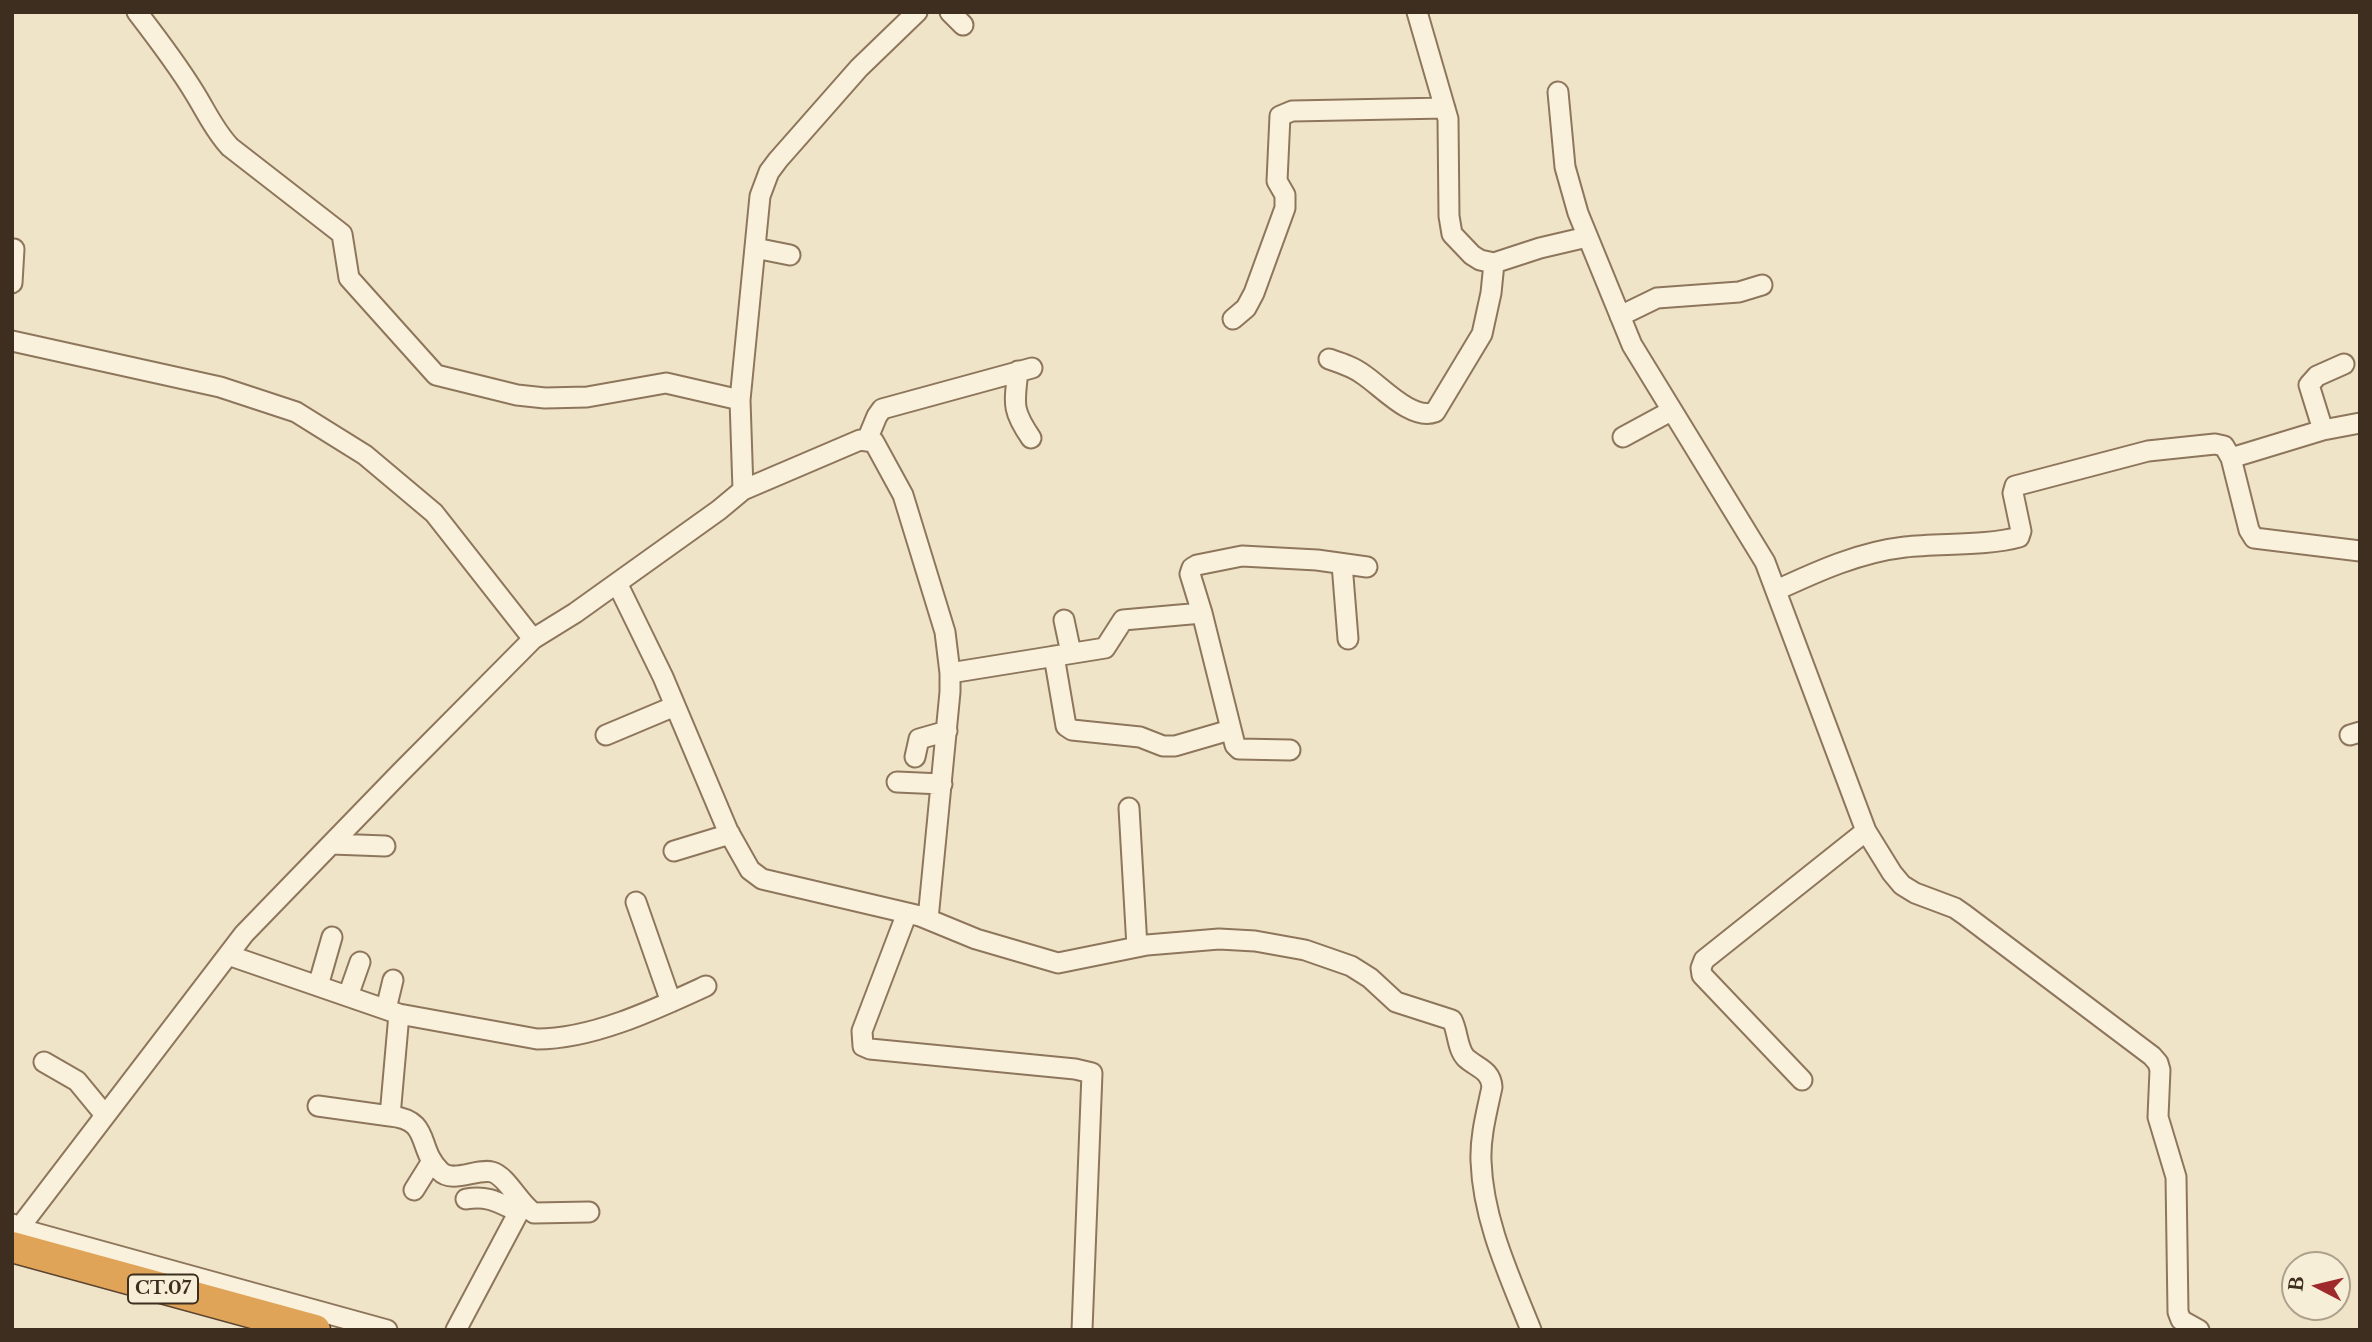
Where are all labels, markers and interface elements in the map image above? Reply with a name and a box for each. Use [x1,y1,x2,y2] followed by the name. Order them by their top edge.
[2281,1251,2351,1321] north arrow
[128,1274,198,1304] road number: CT.07
[2284,1275,2309,1293] text: B

